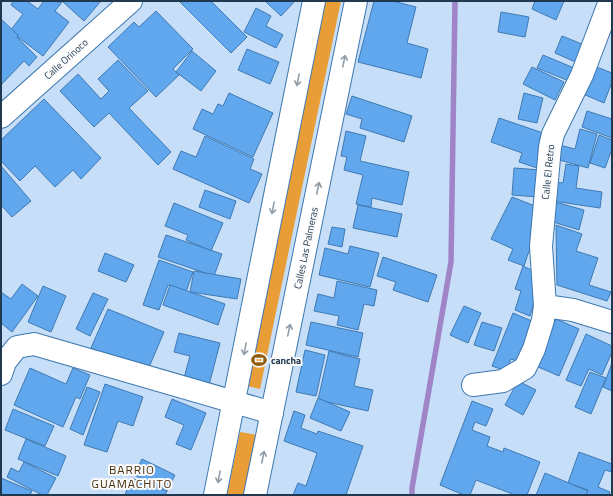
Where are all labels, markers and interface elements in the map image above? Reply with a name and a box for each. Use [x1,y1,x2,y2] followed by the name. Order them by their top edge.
[41,35,91,83] street label: Calle Orinoco
[340,55,348,68] one-way arrow
[294,74,302,87] one-way arrow
[538,144,558,200] street label: Calle El Retro
[314,182,322,195] one-way arrow
[268,201,276,214] one-way arrow
[290,205,322,290] street label: Calles Las Palmeras
[285,323,293,336] one-way arrow
[240,342,248,355] one-way arrow
[250,351,268,369] sports icon: cancha
[271,353,301,368] place label: cancha
[259,451,267,464] one-way arrow
[92,460,172,493] district label: BARRIO GUAMACHITO
[215,470,223,483] one-way arrow

